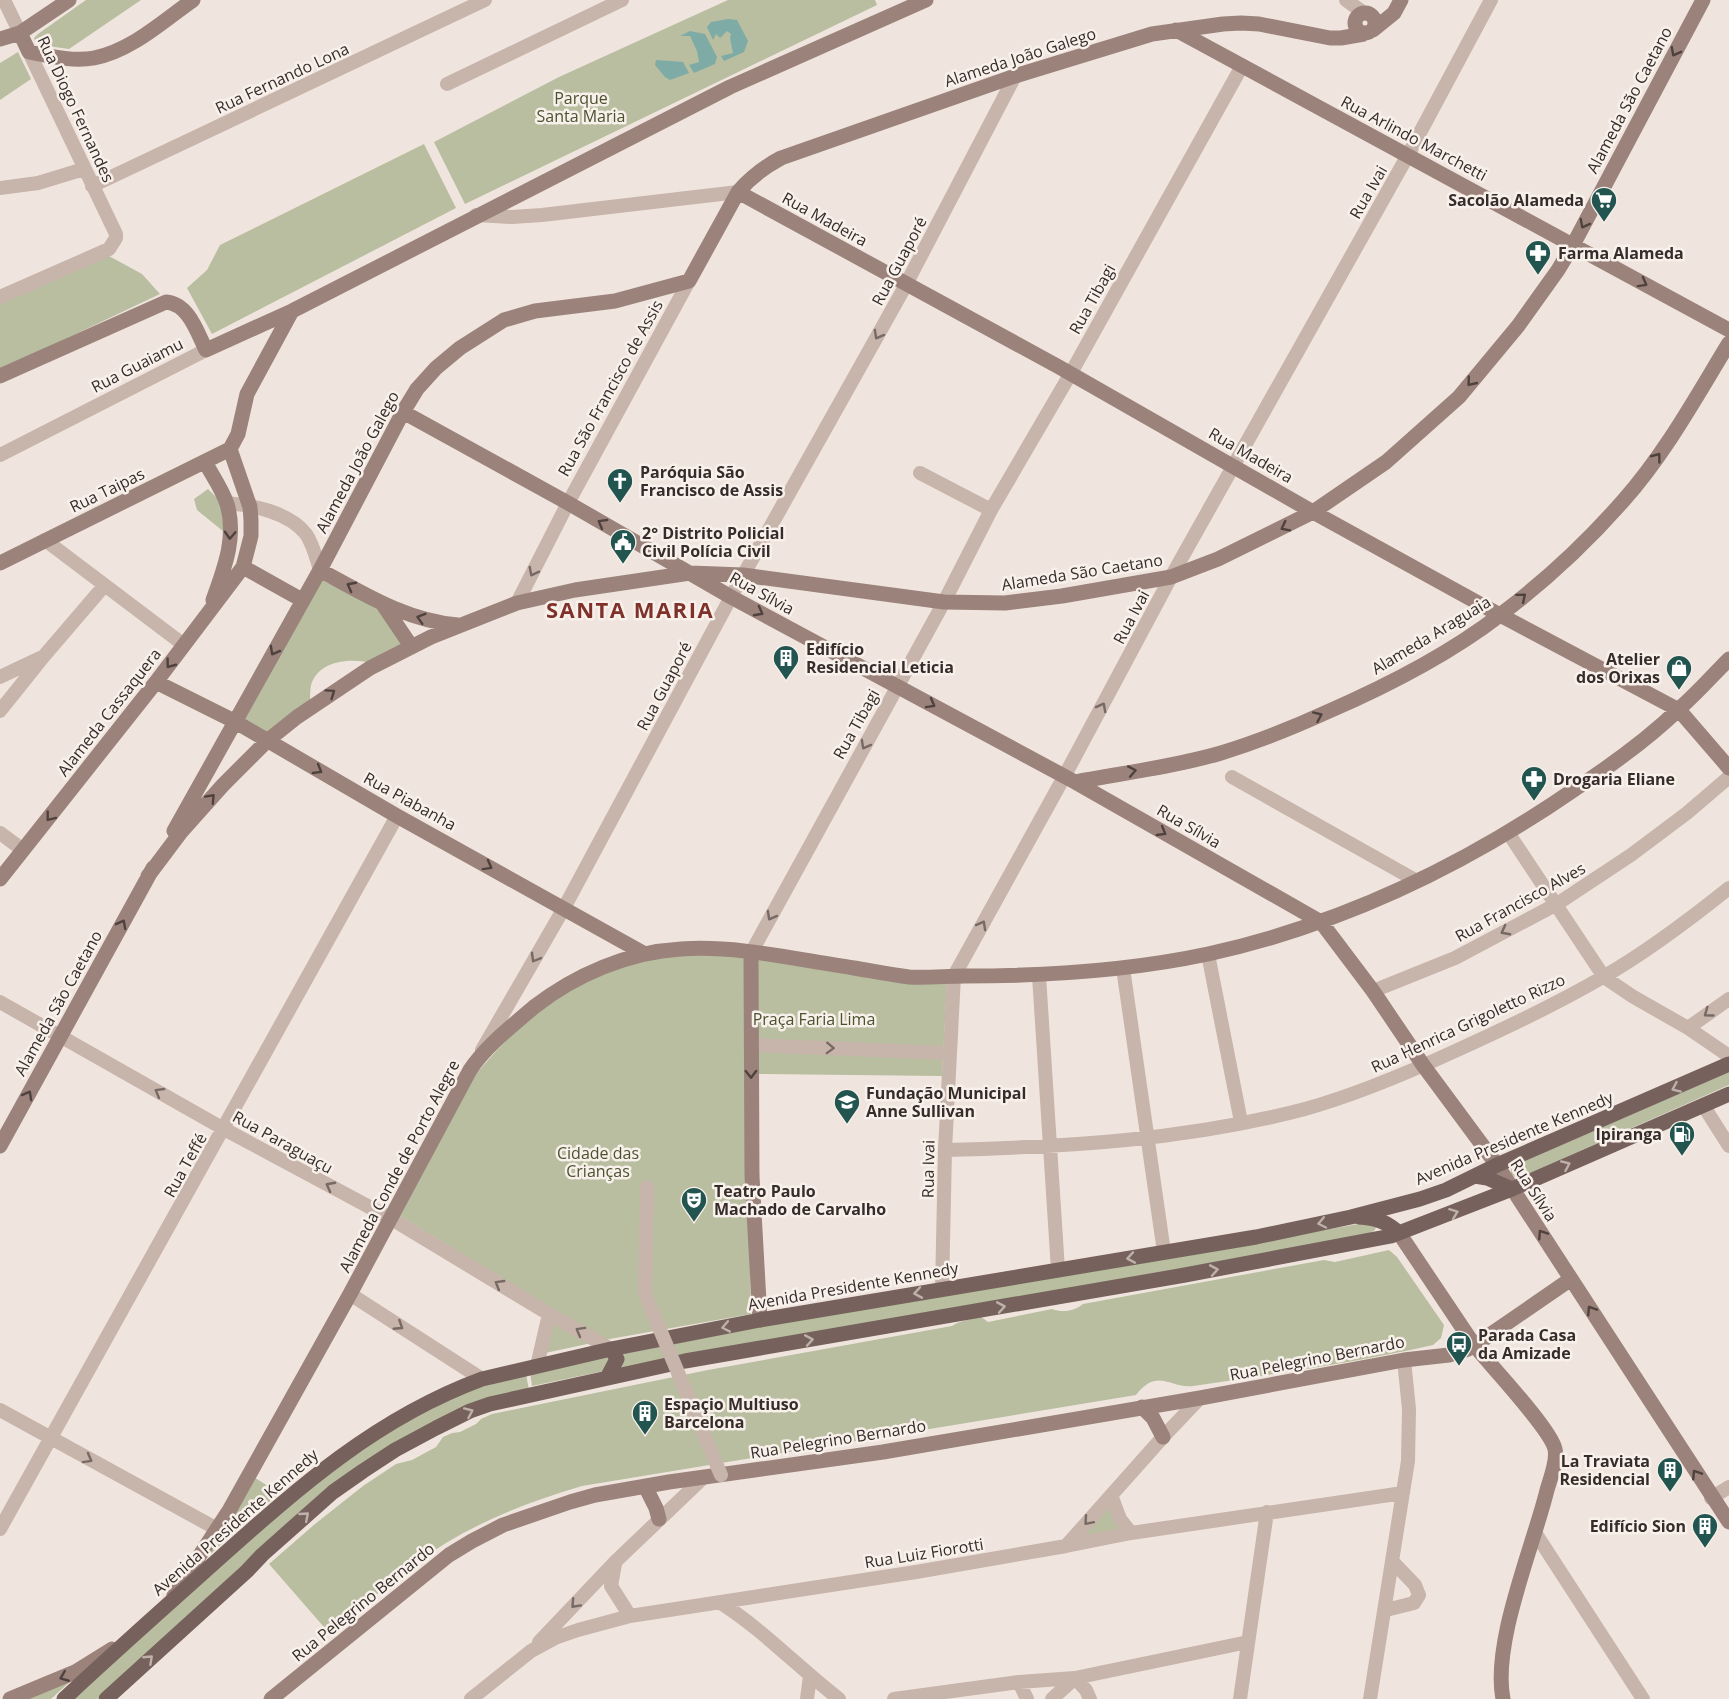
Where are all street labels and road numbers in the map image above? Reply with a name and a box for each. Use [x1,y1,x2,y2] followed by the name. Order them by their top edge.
[941,22,1099,92] street label: Alameda João Galego
[1581,23,1677,177] street label: Alameda São Caetano
[32,32,120,186] street label: Rua Diogo Fernandes
[212,37,352,119] street label: Rua Fernando Lona
[1337,90,1491,186] street label: Rua Arlindo Marchetti
[1344,161,1392,223] street label: Rua Ivai
[778,187,872,251] street label: Rua Madeira
[866,213,932,309] street label: Rua Guaporé
[1064,260,1120,338] street label: Rua Tibagi
[552,296,668,480] street label: Rua São Francisco de Assis
[87,332,187,398] street label: Rua Guaiamu
[310,387,404,537] street label: Alameda João Galego
[1205,422,1297,488] street label: Rua Madeira
[66,462,148,518] street label: Rua Taipas
[1000,548,1164,596] street label: Alameda São Caetano
[726,566,798,620] street label: Rua Sílvia
[1108,586,1154,648] street label: Rua Ivai
[1367,591,1495,679] street label: Alameda Araguaia
[631,638,697,734] street label: Rua Guaporé
[52,643,166,781] street label: Alameda Cassaquera
[828,685,884,763] street label: Rua Tibagi
[360,767,460,835] street label: Rua Piabanha
[1153,799,1225,853] street label: Rua Sílvia
[1451,857,1589,947] street label: Rua Francisco Alves
[9,926,107,1080] street label: Alameda São Caetano
[1367,968,1569,1078] street label: Rua Henrica Grigoletto Rizzo
[333,1056,465,1276] street label: Alameda Conde de Porto Alegre
[1412,1086,1617,1190] street label: Avenida Presidente Kennedy
[229,1105,337,1179] street label: Rua Paraguaçu
[158,1129,212,1201] street label: Rua Teffé
[916,1140,940,1198] street label: Rua Ivai
[1506,1154,1562,1226] street label: Rua Sílvia
[746,1256,961,1315] street label: Avenida Presidente Kennedy
[1228,1330,1406,1386] street label: Rua Pelegrino Bernardo
[748,1414,928,1464] street label: Rua Pelegrino Bernardo
[147,1443,323,1600] street label: Avenida Presidente Kennedy
[863,1533,985,1573] street label: Rua Luiz Fiorotti
[287,1538,439,1666] street label: Rua Pelegrino Bernardo

